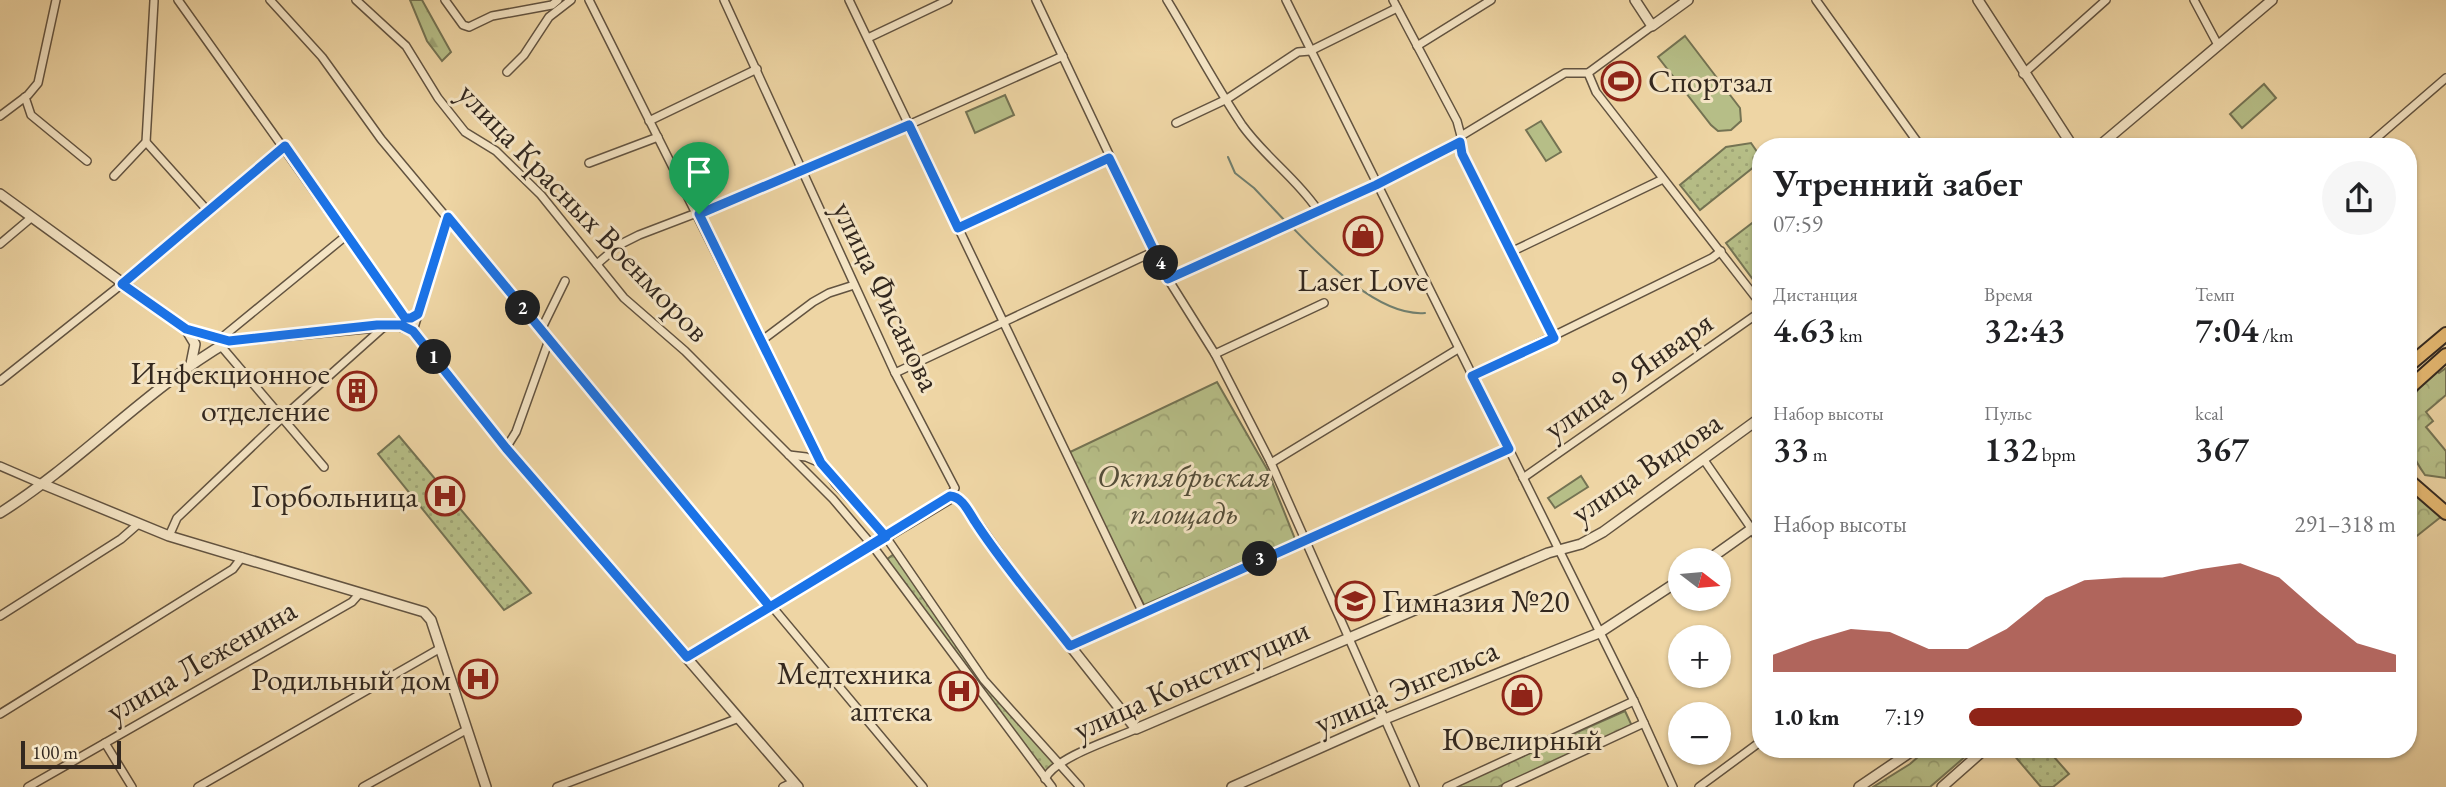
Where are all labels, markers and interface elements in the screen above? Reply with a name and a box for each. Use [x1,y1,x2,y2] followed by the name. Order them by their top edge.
[1600,60,1642,102] sports icon: Спортзал
[1648,60,1773,102] place label: Спортзал
[449,73,719,351] street label: улица Красных Военморов
[669,142,729,214] pin
[680,153,718,191] icon: arrive
[1773,158,2023,207] text: Утренний забег
[2322,161,2396,235] button: share
[823,194,951,398] street label: улица Фисанова
[1773,209,1823,239] text: 07:59
[1342,215,1384,257] shop icon: Laser Love
[1144,246,1178,280] pin: 4
[1155,250,1166,275] text: 4
[1297,259,1429,301] place label: Laser Love
[1773,282,1858,307] text: Дистанция
[1984,282,2033,307] text: Время
[2195,282,2235,307] text: Темп
[505,290,540,326] pin: 2
[517,295,528,320] text: 2
[1535,301,1721,449] street label: улица 9 Января
[1773,307,1835,352] text: 4.63
[1984,307,2065,352] text: 32:43
[2195,307,2258,352] text: 7:04
[1835,323,1863,348] text: km
[2258,323,2293,348] text: /km
[416,340,452,374] pin: 1
[428,344,439,369] text: 1
[130,352,330,431] place label: Инфекционное отделение
[336,370,378,412] building icon: Инфекционное отделение
[1562,401,1730,533] street label: улица Видова
[1773,401,1884,426] text: Набор высоты
[1984,401,2032,426] text: Пульс
[2195,401,2224,426] text: kcal
[1773,426,1809,471] text: 33
[1984,426,2038,471] text: 132
[2195,426,2249,471] text: 367
[1809,442,1828,467] text: m
[2038,442,2076,467] text: bpm
[1097,455,1271,534] park label: Октябрьская площадь
[251,475,418,517] place label: Горбольница
[424,475,466,517] hospital icon: Горбольница
[1773,509,1907,539] text: Набор высоты
[2295,509,2396,539] text: 291–318 m
[1242,542,1278,576] pin: 3
[1254,546,1265,571] text: 3
[1668,548,1731,611] north arrow
[1668,548,1731,765] map controls
[1334,580,1376,622] school or university icon: Гимназия №20
[1382,580,1570,622] place label: Гимназия №20
[98,588,304,731] street label: улица Леженина
[1066,608,1316,750] street label: улица Конституции
[1668,625,1731,688] button: +
[1308,628,1505,744] street label: улица Энгельса
[777,652,932,731] place label: Медтехника аптека
[251,658,451,700] place label: Родильный дом
[457,658,499,700] hospital icon: Родильный дом
[938,670,980,712] hospital icon: Медтехника аптека
[1501,674,1543,716] shop icon: Ювелирный
[1668,702,1731,765] button: −
[1773,702,1840,732] text: 1.0 km
[1885,702,1924,732] text: 7:19
[1442,718,1603,760] place label: Ювелирный
[21,738,121,770] scale bar
[32,740,78,765] text: 100 m

